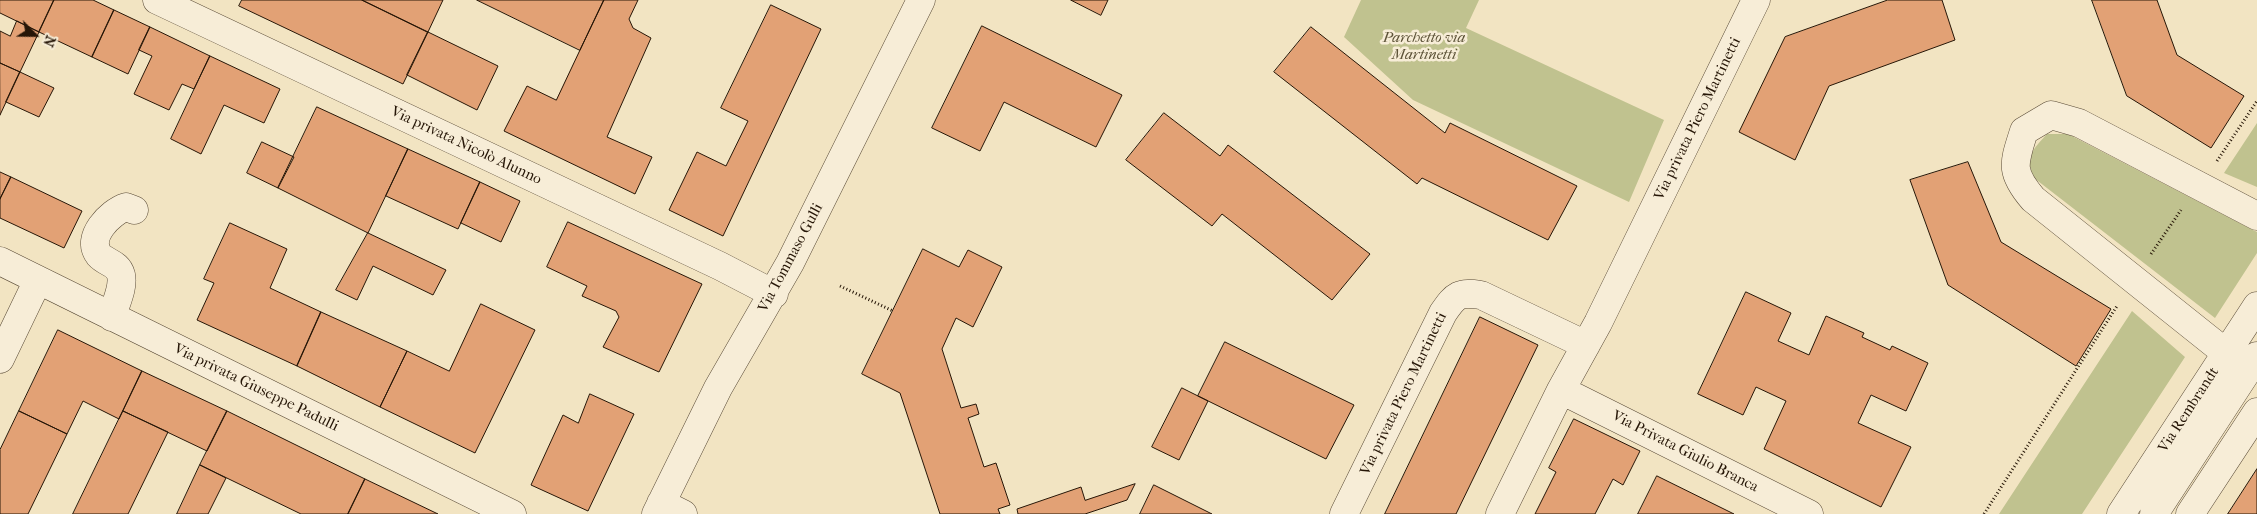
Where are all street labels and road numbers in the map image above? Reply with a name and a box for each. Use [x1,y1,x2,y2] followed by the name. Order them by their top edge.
[1651,35,1745,203] street label: Via privata Piero Martinetti
[388,103,544,189] street label: Via privata Nicolò Alunno
[755,201,827,315] street label: Via Tommaso Gulli
[1357,310,1451,478] street label: Via privata Piero Martinetti
[171,340,341,436] street label: Via privata Giuseppe Padulli
[2155,364,2223,456] street label: Via Rembrandt
[1609,407,1761,497] street label: Via Privata Giulio Branca

